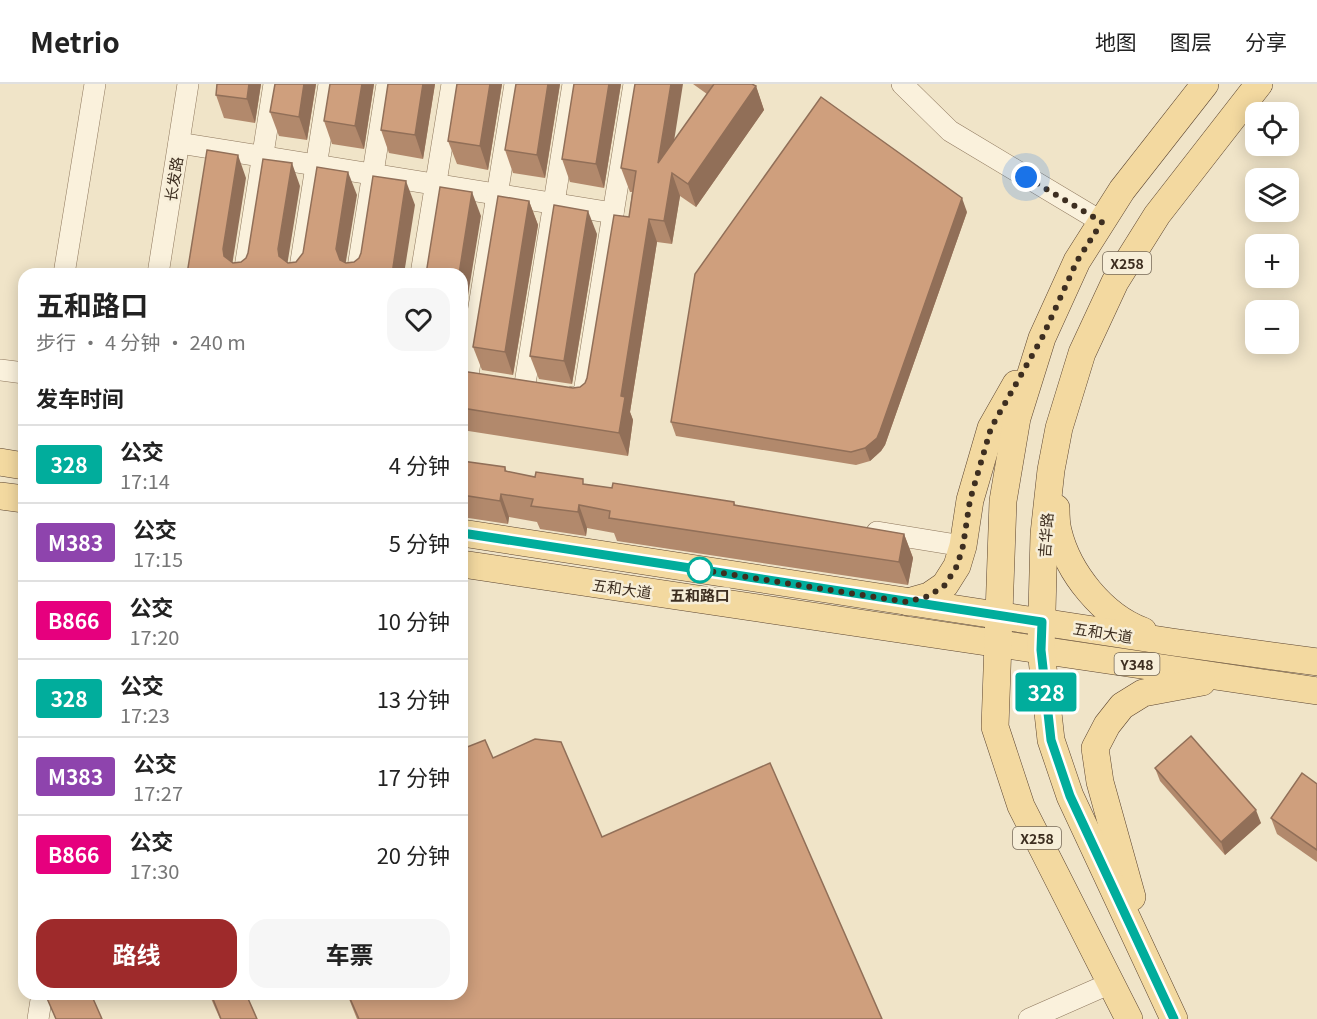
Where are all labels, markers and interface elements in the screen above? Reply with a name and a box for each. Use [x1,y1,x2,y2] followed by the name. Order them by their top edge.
[30,21,120,61] text: Metrio
[1095,26,1137,56] text: 地图
[1170,26,1212,56] text: 图层
[1245,26,1287,56] text: 分享
[1245,102,1299,354] map controls
[1245,102,1299,156] button: locate
[159,155,187,203] street label: 长发路
[1011,162,1041,192] your location
[1245,168,1299,222] button: layers
[1245,234,1299,288] button: +
[1103,252,1151,274] road number: X258
[36,284,148,324] text: 五和路口
[387,288,450,351] button: heart
[1245,300,1299,354] button: −
[36,327,246,356] text: 步行 · 4 分钟 · 240 m
[36,381,124,413] text: 发车时间
[120,434,164,466] text: 公交
[389,448,450,480] text: 4 分钟
[50,449,88,479] text: 328
[120,466,170,495] text: 17:14
[133,512,177,544] text: 公交
[1033,512,1057,558] street label: 吉华路
[389,526,450,558] text: 5 分钟
[48,527,103,557] text: M383
[133,544,183,573] text: 17:15
[687,557,713,583] marker: 五和路口
[591,573,653,603] street label: 五和大道
[670,584,730,605] place label: 五和路口
[129,590,174,622] text: 公交
[377,604,450,636] text: 10 分钟
[48,605,99,635] text: B866
[1072,617,1134,647] street label: 五和大道
[129,622,179,651] text: 17:20
[1114,653,1160,675] road number: Y348
[120,668,164,700] text: 公交
[1012,672,1080,712] line badge: 328
[1027,677,1065,707] text: 328
[377,682,450,714] text: 13 分钟
[50,683,88,713] text: 328
[120,700,170,729] text: 17:23
[133,746,177,778] text: 公交
[377,760,450,792] text: 17 分钟
[48,761,103,791] text: M383
[133,778,183,807] text: 17:27
[129,824,174,856] text: 公交
[1013,827,1061,849] road number: X258
[377,838,450,870] text: 20 分钟
[48,839,99,869] text: B866
[129,856,179,885] text: 17:30
[36,919,237,988] button: 路线
[249,919,450,988] button: 车票

